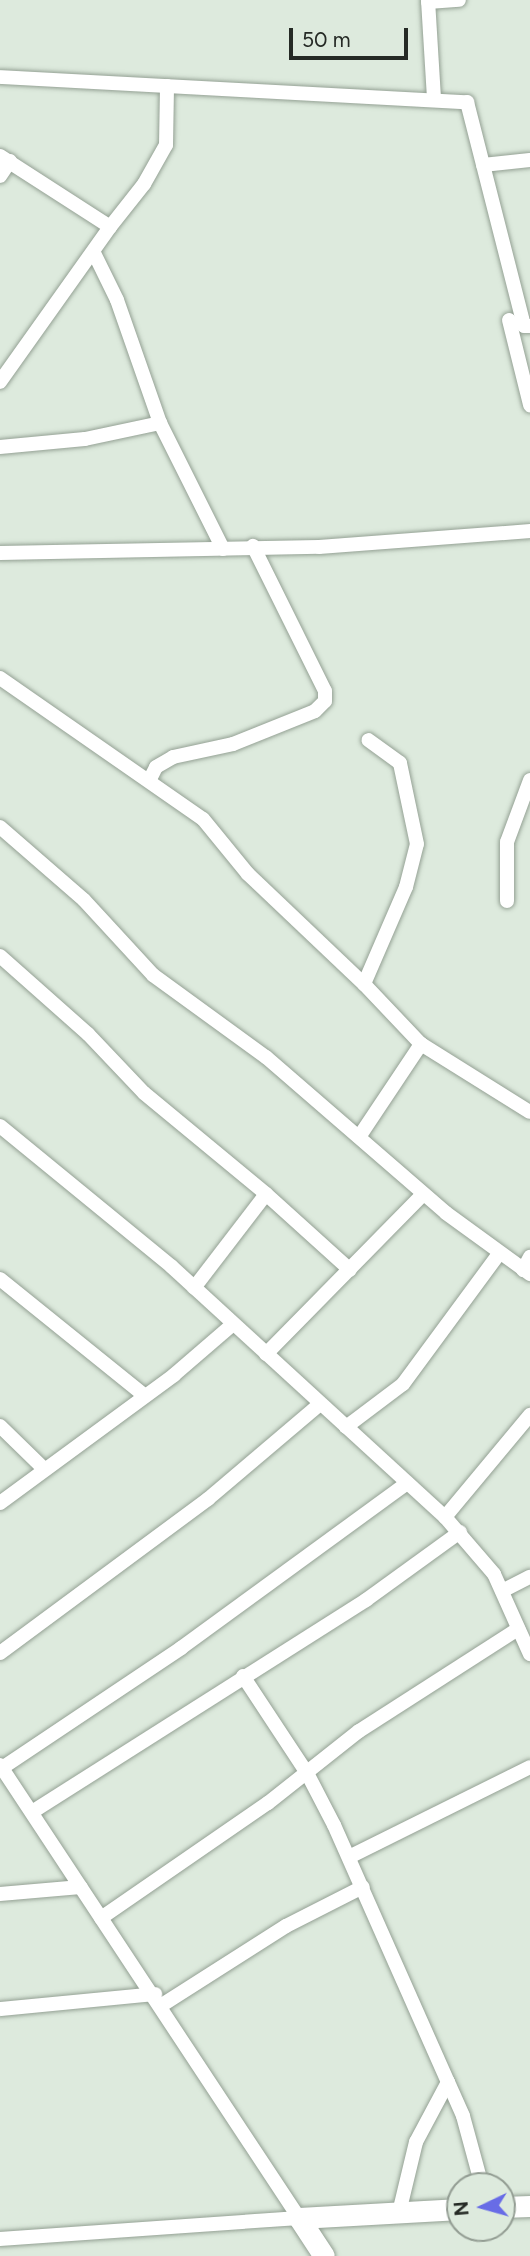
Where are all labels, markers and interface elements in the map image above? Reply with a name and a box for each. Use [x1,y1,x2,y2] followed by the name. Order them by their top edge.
[292,14,411,58] scale bar
[302,27,351,52] text: 50 m
[446,2172,516,2242] north arrow
[449,2200,474,2217] text: N

